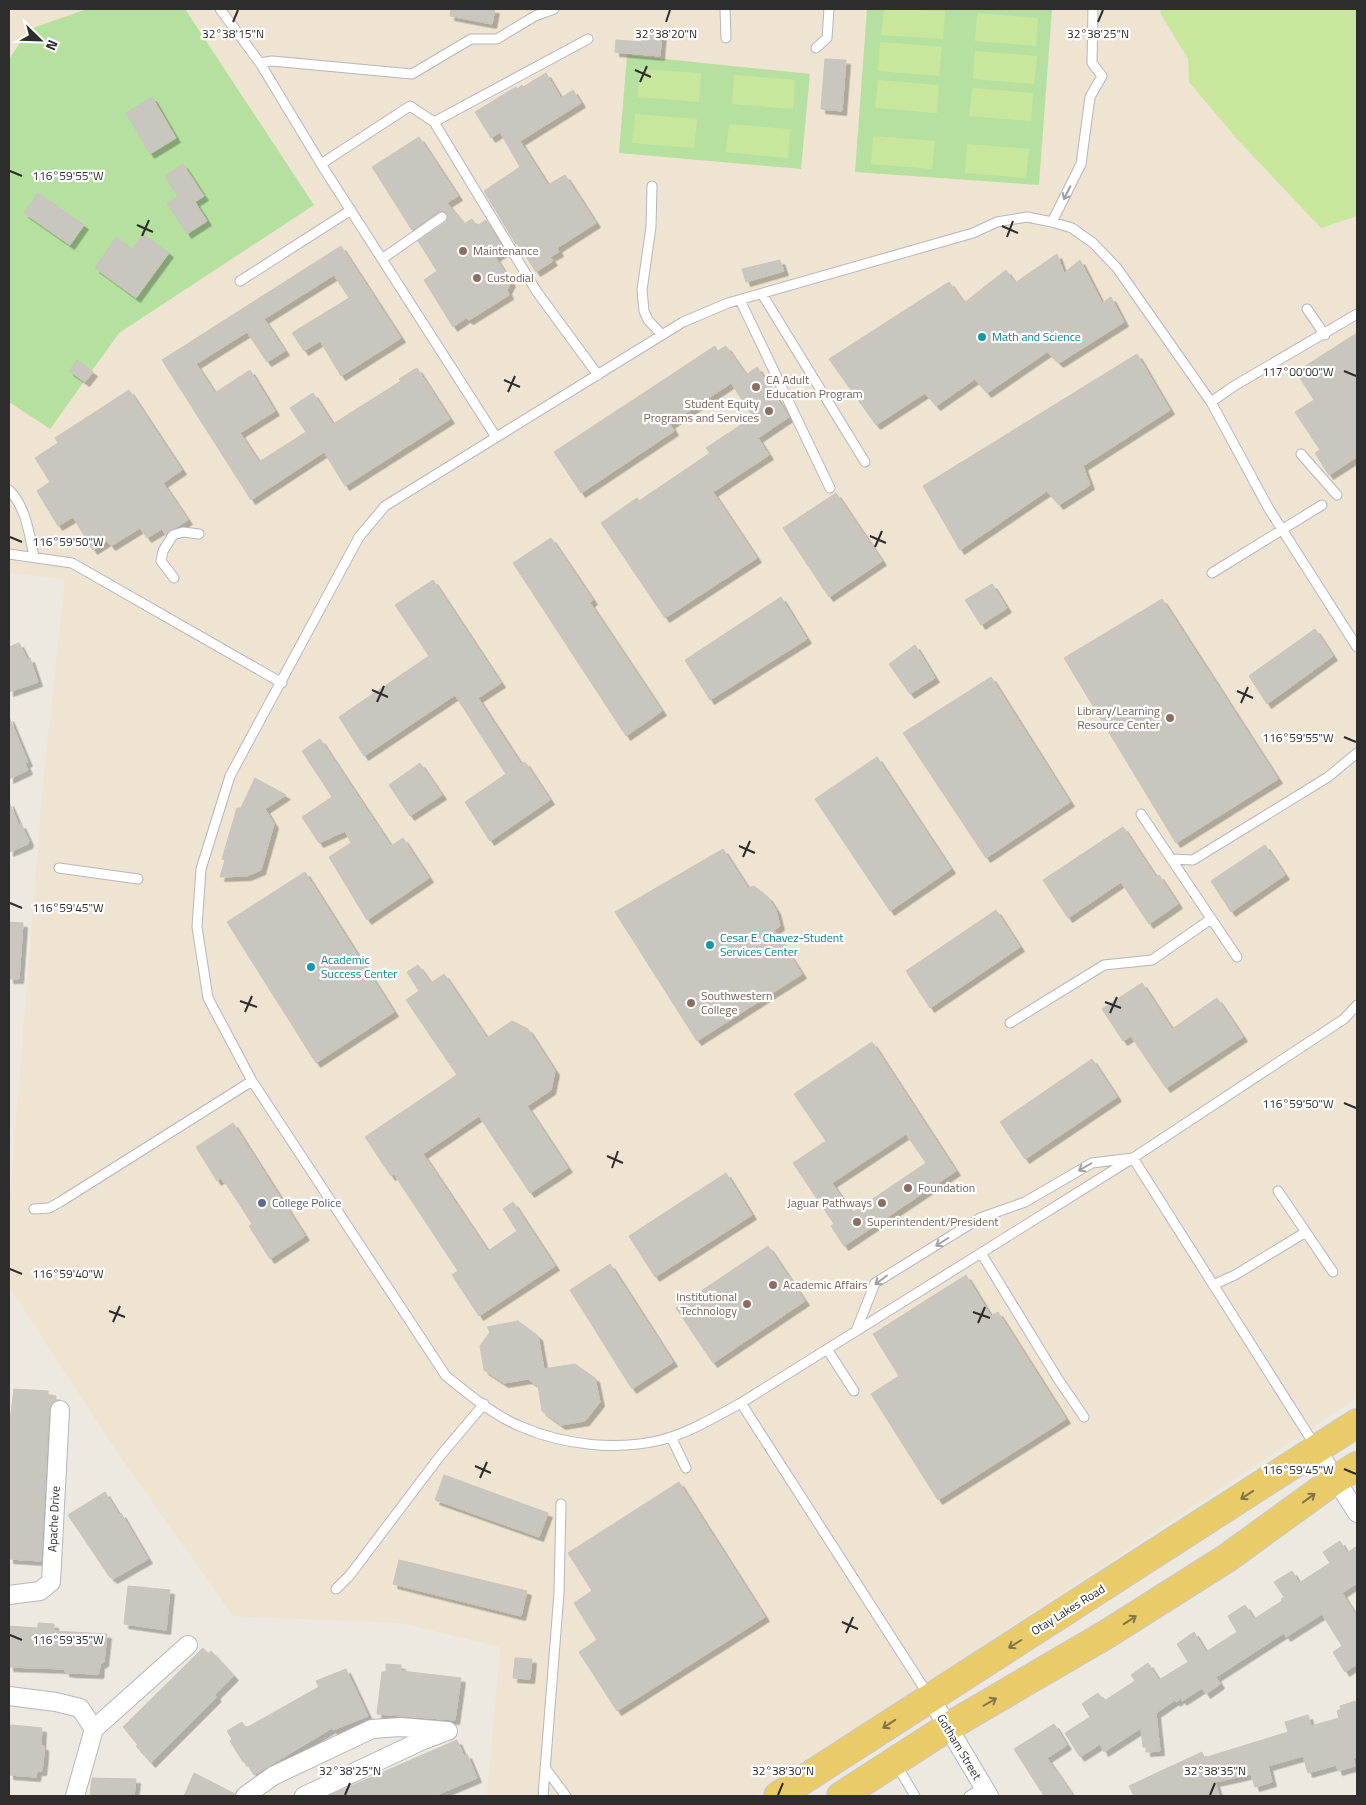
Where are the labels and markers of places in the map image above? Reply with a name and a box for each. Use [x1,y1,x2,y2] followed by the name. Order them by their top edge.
[473,241,539,260] place label: Maintenance
[457,245,469,257] marker: Maintenance
[487,268,534,287] place label: Custodial
[471,272,483,284] marker: Custodial
[992,327,1081,346] place label: Math and Science
[976,331,988,343] marker: Math and Science
[766,370,863,403] place label: CA Adult Education Program
[750,381,762,393] marker: CA Adult Education Program
[644,394,759,427] place label: Student Equity Programs and Services
[763,405,775,417] marker: Student Equity Programs and Services
[1077,701,1160,734] place label: Library/Learning Resource Center
[1164,712,1176,724] marker: Library/Learning Resource Center
[720,928,844,961] place label: Cesar E. Chavez-Student Services Center
[704,939,716,951] marker: Cesar E. Chavez-Student Services Center
[321,950,397,983] place label: Academic Success Center
[305,961,317,973] marker: Academic Success Center
[701,986,772,1019] place label: Southwestern College
[685,997,697,1009] marker: Southwestern College
[918,1178,975,1197] place label: Foundation
[902,1182,914,1194] marker: Foundation
[272,1193,341,1212] place label: College Police
[787,1193,872,1212] place label: Jaguar Pathways
[256,1197,268,1209] marker: College Police
[876,1197,888,1209] marker: Jaguar Pathways
[867,1212,999,1231] place label: Superintendent/President
[851,1216,863,1228] marker: Superintendent/President
[783,1275,868,1294] place label: Academic Affairs
[767,1279,779,1291] marker: Academic Affairs
[676,1287,737,1320] place label: Institutional Technology
[741,1298,753,1310] marker: Institutional Technology

